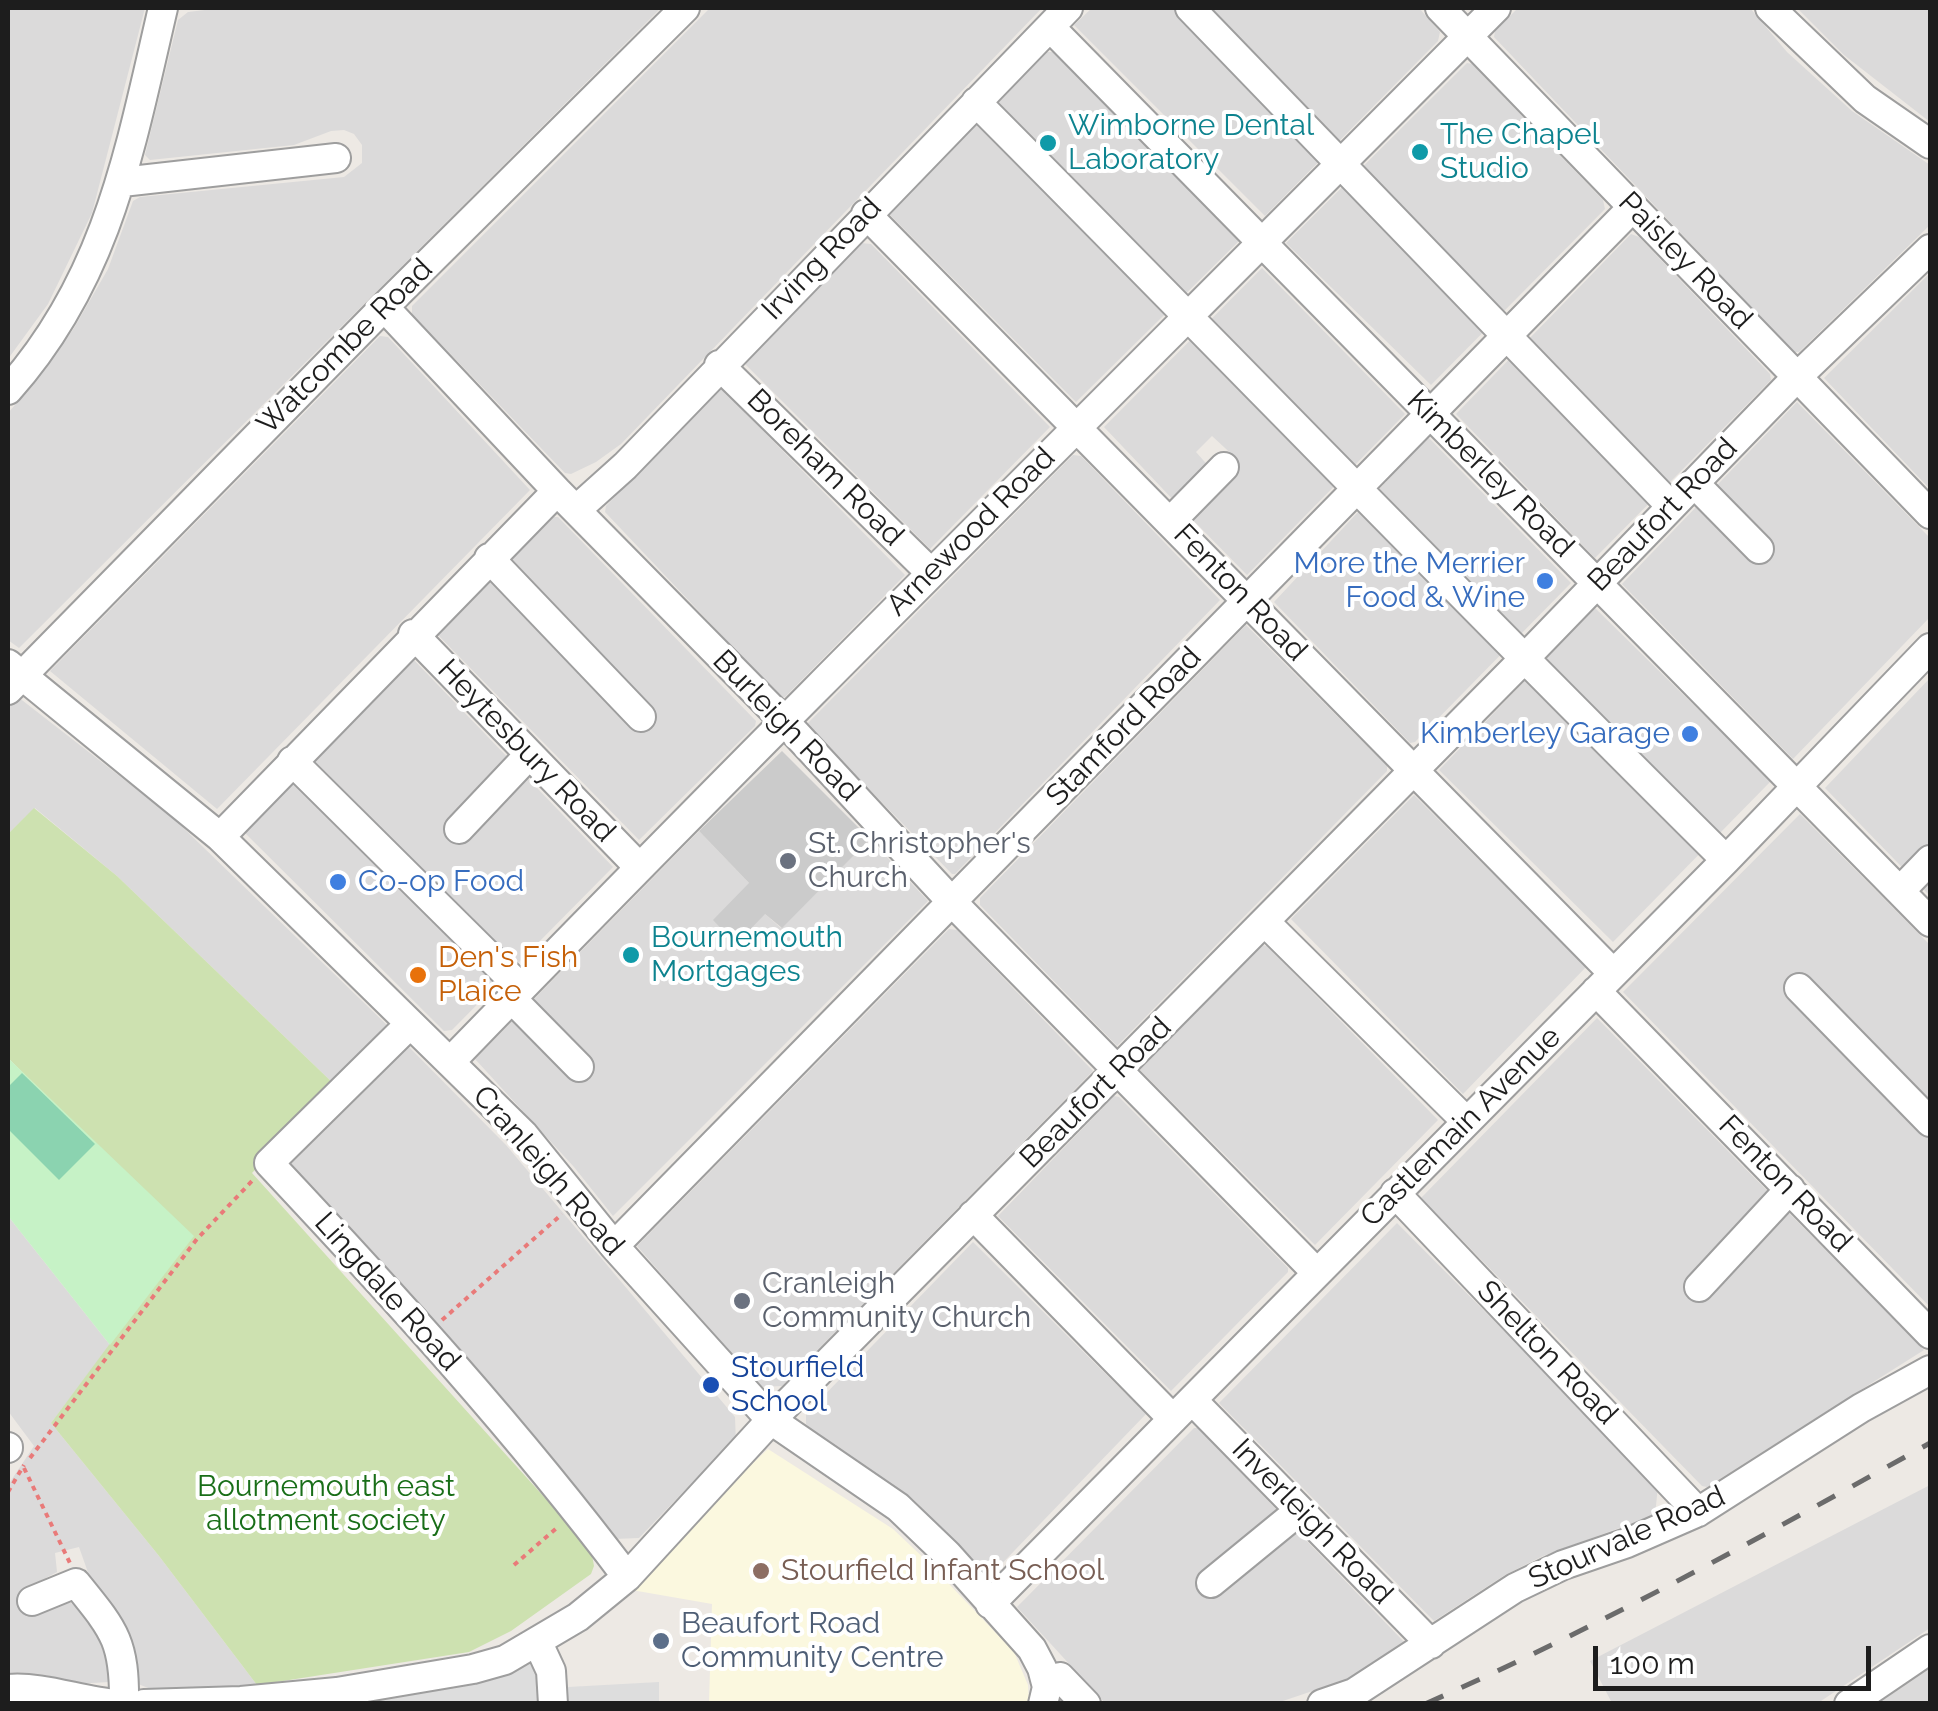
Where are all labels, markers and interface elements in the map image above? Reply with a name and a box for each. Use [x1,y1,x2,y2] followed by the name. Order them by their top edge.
[1068,108,1314,178] place label: Wimborne Dental Laboratory
[1440,117,1600,188] place label: The Chapel Studio
[1037,132,1059,154] marker: Wimborne Dental Laboratory
[1409,141,1431,163] marker: The Chapel Studio
[1611,185,1759,337] street label: Paisley Road
[755,190,889,328] street label: Irving Road
[250,252,440,442] street label: Watcombe Road
[739,382,911,554] street label: Boreham Road
[1399,383,1581,565] street label: Kimberley Road
[1581,431,1745,599] street label: Beaufort Road
[879,440,1063,624] street label: Arnewood Road
[1166,517,1314,669] street label: Fenton Road
[1294,546,1525,616] place label: More the Merrier Food & Wine
[1534,570,1556,592] marker: More the Merrier Food & Wine
[1039,640,1209,814] street label: Stamford Road
[705,643,867,809] street label: Burleigh Road
[430,652,622,850] street label: Heytesbury Road
[1420,716,1670,752] place label: Kimberley Garage
[1679,723,1701,745] marker: Kimberley Garage
[808,826,1031,896] place label: St. Christopher's Church
[777,850,799,872] marker: St. Christopher's Church
[358,864,524,900] place label: Co-op Food
[327,871,349,893] marker: Co-op Food
[651,920,843,990] place label: Bournemouth Mortgages
[438,940,578,1010] place label: Den's Fish Plaice
[620,944,642,966] marker: Bournemouth Mortgages
[407,964,429,986] marker: Den's Fish Plaice
[1013,1010,1179,1176] street label: Beaufort Road
[1353,1019,1569,1235] street label: Castlemain Avenue
[465,1079,631,1263] street label: Cranleigh Road
[1711,1108,1859,1260] street label: Fenton Road
[307,1205,467,1379] street label: Lingdale Road
[762,1266,1031,1336] place label: Cranleigh Community Church
[1469,1274,1625,1432] street label: Shelton Road
[731,1290,753,1312] marker: Cranleigh Community Church
[731,1350,864,1420] place label: Stourfield School
[700,1374,722,1396] marker: Stourfield School
[1224,1432,1400,1612] street label: Inverleigh Road
[197,1469,455,1540] park label: Bournemouth east allotment society
[1523,1479,1731,1597] street label: Stourvale Road
[781,1553,1104,1589] place label: Stourfield Infant School
[750,1560,772,1582] marker: Stourfield Infant School
[681,1606,944,1676] place label: Beaufort Road Community Centre
[1598,1626,1876,1688] scale bar
[650,1630,672,1652] marker: Beaufort Road Community Centre
[1610,1646,1695,1681] text: 100 m

